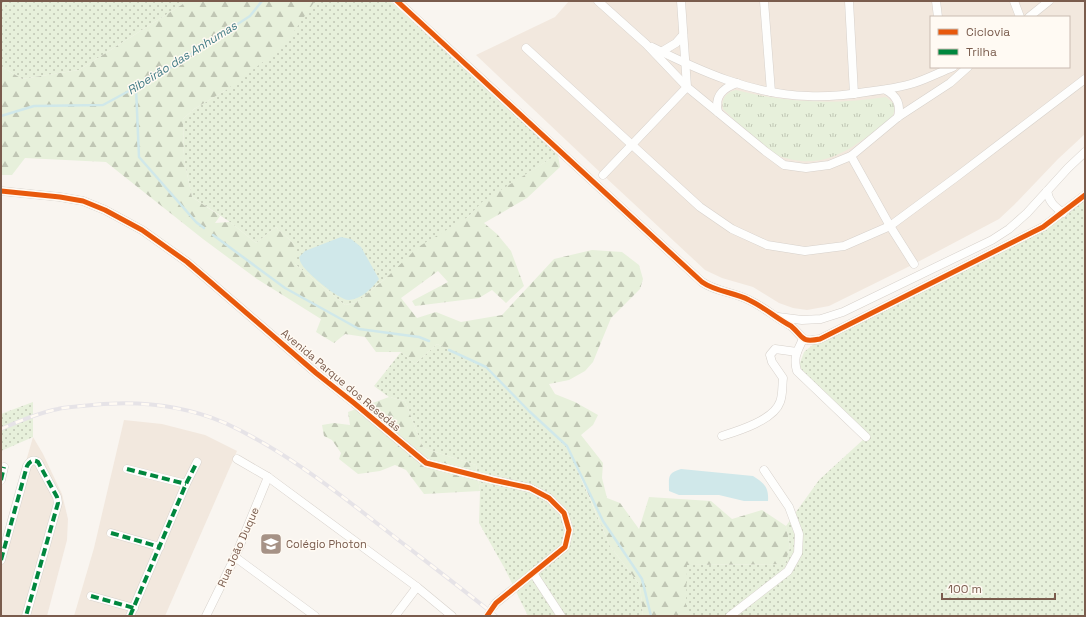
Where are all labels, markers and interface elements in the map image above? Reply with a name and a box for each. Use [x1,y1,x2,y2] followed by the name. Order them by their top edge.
[930,16,1070,68] legend
[124,17,241,98] water label: Ribeirão das Anhumas
[966,24,1010,40] text: Ciclovia
[966,44,997,60] text: Trilha
[278,326,404,434] street label: Avenida Parque dos Resedás
[214,505,262,589] street label: Rua João Duque
[258,531,284,557] school or university icon: Colégio Photon
[286,537,367,551] place label: Colégio Photon
[942,575,1055,601] scale bar
[948,581,982,597] text: 100 m

